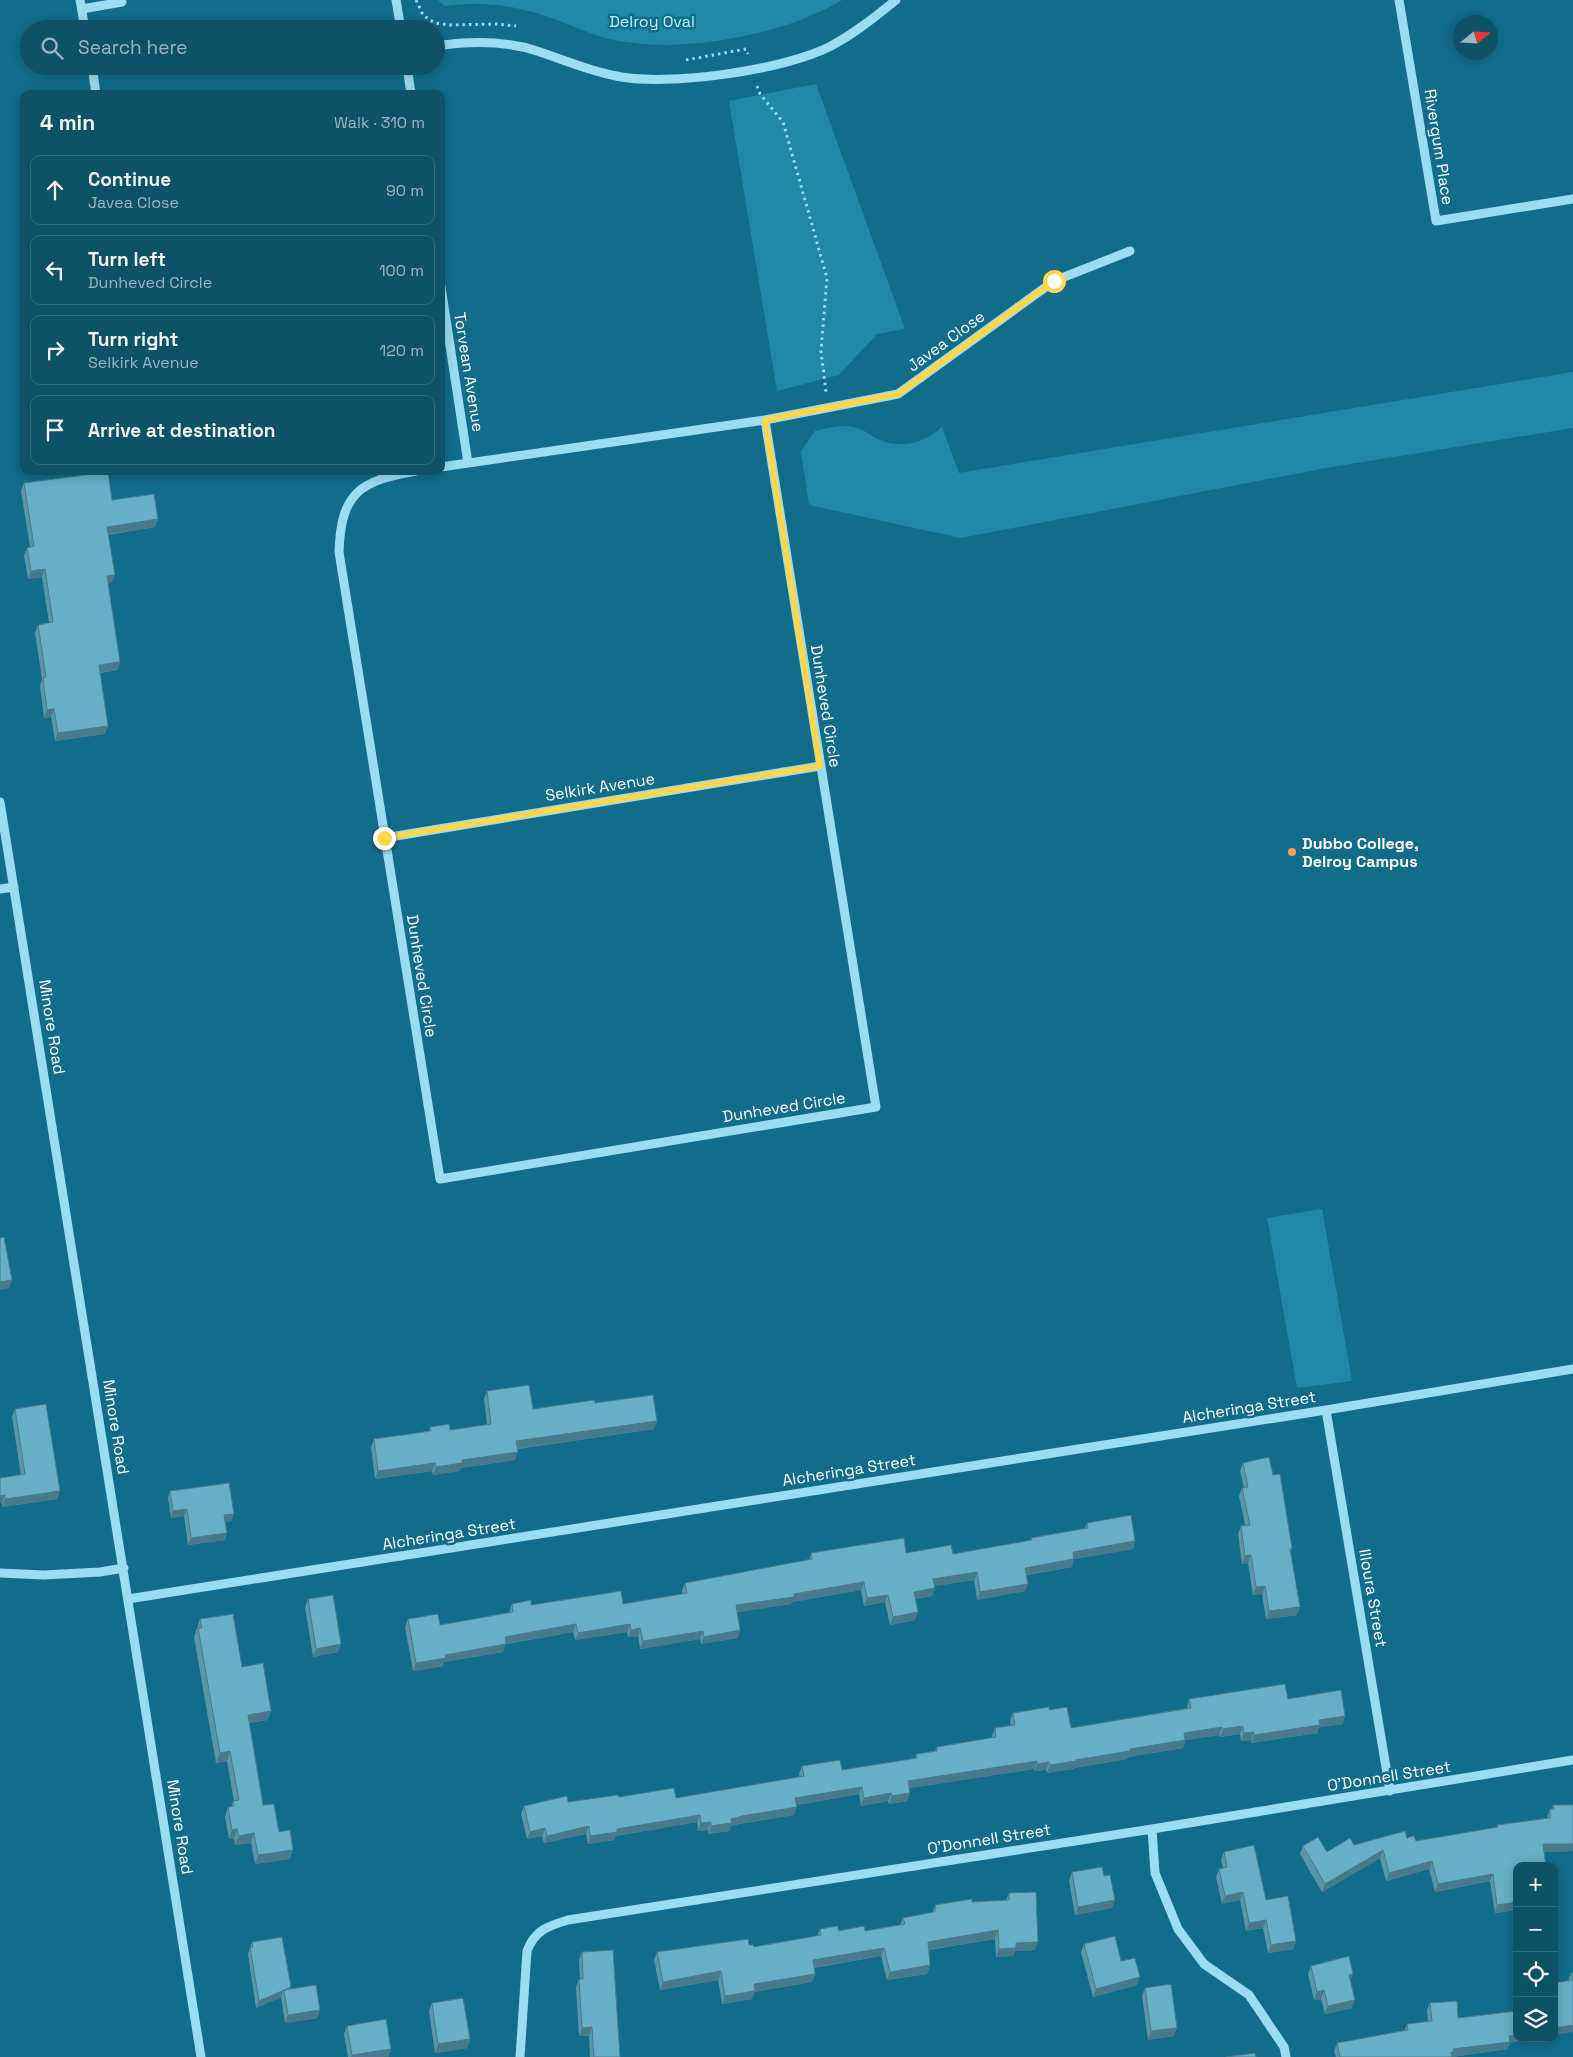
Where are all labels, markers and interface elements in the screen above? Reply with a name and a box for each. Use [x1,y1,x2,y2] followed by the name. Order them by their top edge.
[609,11,695,32] park label: Delroy Oval
[1453,15,1498,60] north arrow
[20,20,445,75] search box
[38,34,66,62] icon: search
[78,35,188,60] text: Search here
[1419,88,1459,206] street label: Rivergum Place
[40,109,95,136] text: 4 min
[334,112,425,133] text: Walk · 310 m
[88,167,171,192] text: Continue
[41,176,69,204] icon: ahead
[386,180,424,201] text: 90 m
[88,192,179,213] text: Javea Close
[88,247,166,272] text: Turn left
[41,256,69,284] icon: left
[379,260,424,281] text: 100 m
[1043,270,1066,293] route start
[88,272,212,293] text: Dunheved Circle
[903,306,989,376] street label: Javea Close
[449,311,489,433] street label: Torvean Avenue
[88,327,178,352] text: Turn right
[41,336,69,364] icon: right
[380,340,424,361] text: 120 m
[88,352,199,373] text: Selkirk Avenue
[41,416,69,444] icon: arrive
[88,418,276,443] text: Arrive at destination
[806,643,846,769] street label: Dunheved Circle
[544,768,656,806] street label: Selkirk Avenue
[373,827,396,850] route end
[1302,833,1419,872] place label: Dubbo College, Delroy Campus
[1286,846,1298,858] marker: Dubbo College, Delroy Campus
[402,913,442,1039] street label: Dunheved Circle
[34,978,70,1076] street label: Minore Road
[721,1087,847,1127] street label: Dunheved Circle
[98,1378,134,1476] street label: Minore Road
[1181,1386,1317,1428] street label: Alcheringa Street
[781,1449,917,1491] street label: Alcheringa Street
[381,1513,517,1555] street label: Alcheringa Street
[1354,1547,1392,1649] street label: Illoura Street
[1326,1756,1452,1796] street label: O'Donnell Street
[162,1778,198,1876] street label: Minore Road
[926,1819,1052,1859] street label: O'Donnell Street
[1513,1862,1558,2042] map controls
[1513,1862,1558,1907] button: +
[1513,1907,1558,1952] button: −
[1513,1952,1558,1997] button: locate
[1513,1997,1558,2042] button: layers

